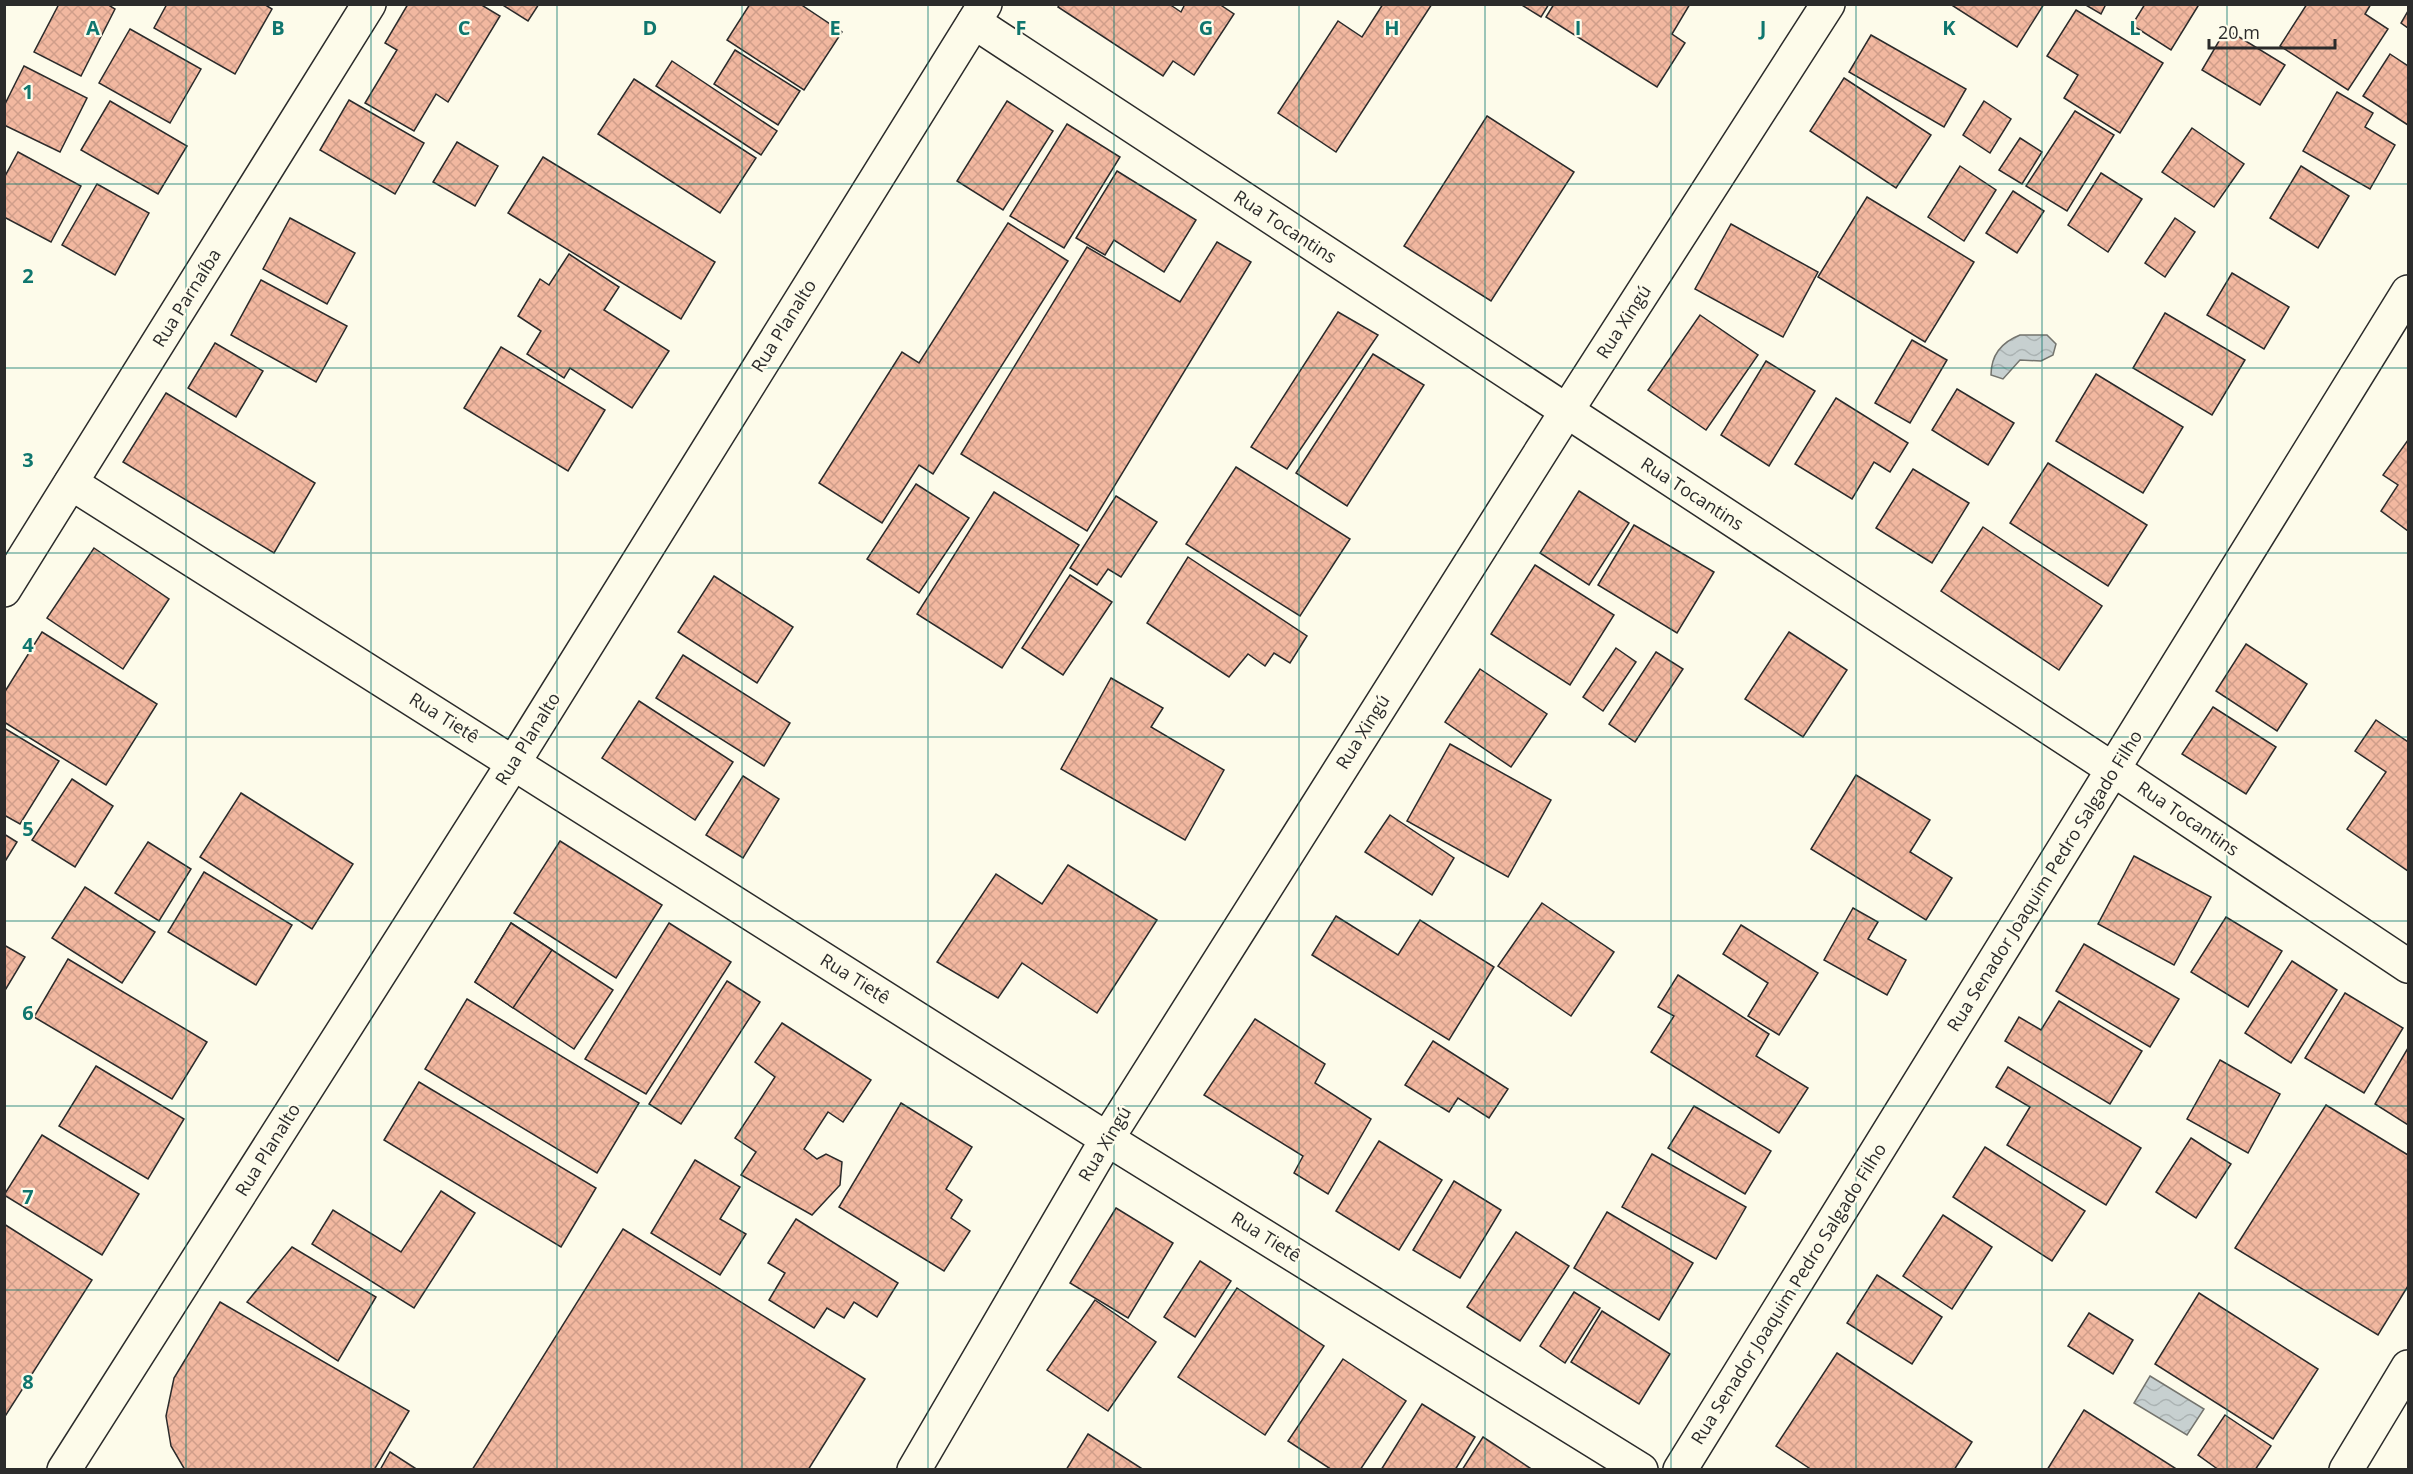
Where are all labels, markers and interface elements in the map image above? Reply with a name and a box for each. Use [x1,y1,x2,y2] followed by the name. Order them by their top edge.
[2209,12,2335,50] scale bar
[86,14,100,41] text: A
[271,14,285,41] text: B
[458,14,471,41] text: C
[643,14,657,41] text: D
[829,14,841,41] text: E
[1016,14,1026,41] text: F
[1199,14,1213,41] text: G
[1384,14,1400,41] text: H
[1575,14,1581,41] text: I
[1758,14,1766,41] text: J
[1942,14,1956,41] text: K
[2129,14,2141,41] text: L
[2218,20,2260,44] text: 20 m
[22,78,34,105] text: 1
[1230,184,1341,268] street label: Rua Tocantins
[146,244,226,351] street label: Rua Parnaíba
[22,262,34,289] text: 2
[745,275,821,376] street label: Rua Planalto
[1590,280,1656,363] street label: Rua Xingú
[22,446,34,473] text: 3
[1637,451,1748,535] street label: Rua Tocantins
[22,631,34,658] text: 4
[405,686,484,748] street label: Rua Tietê
[489,688,565,789] street label: Rua Planalto
[1330,690,1394,773] street label: Rua Xingú
[1941,725,2147,1036] street label: Rua Senador Joaquim Pedro Salgado Filho
[2133,775,2244,861] street label: Rua Tocantins
[22,815,34,842] text: 5
[816,947,895,1009] street label: Rua Tietê
[22,999,34,1026] text: 6
[229,1099,305,1200] street label: Rua Planalto
[1072,1101,1136,1186] street label: Rua Xingú
[1685,1138,1891,1449] street label: Rua Senador Joaquim Pedro Salgado Filho
[22,1183,34,1210] text: 7
[1227,1205,1306,1267] street label: Rua Tietê
[22,1368,34,1395] text: 8

